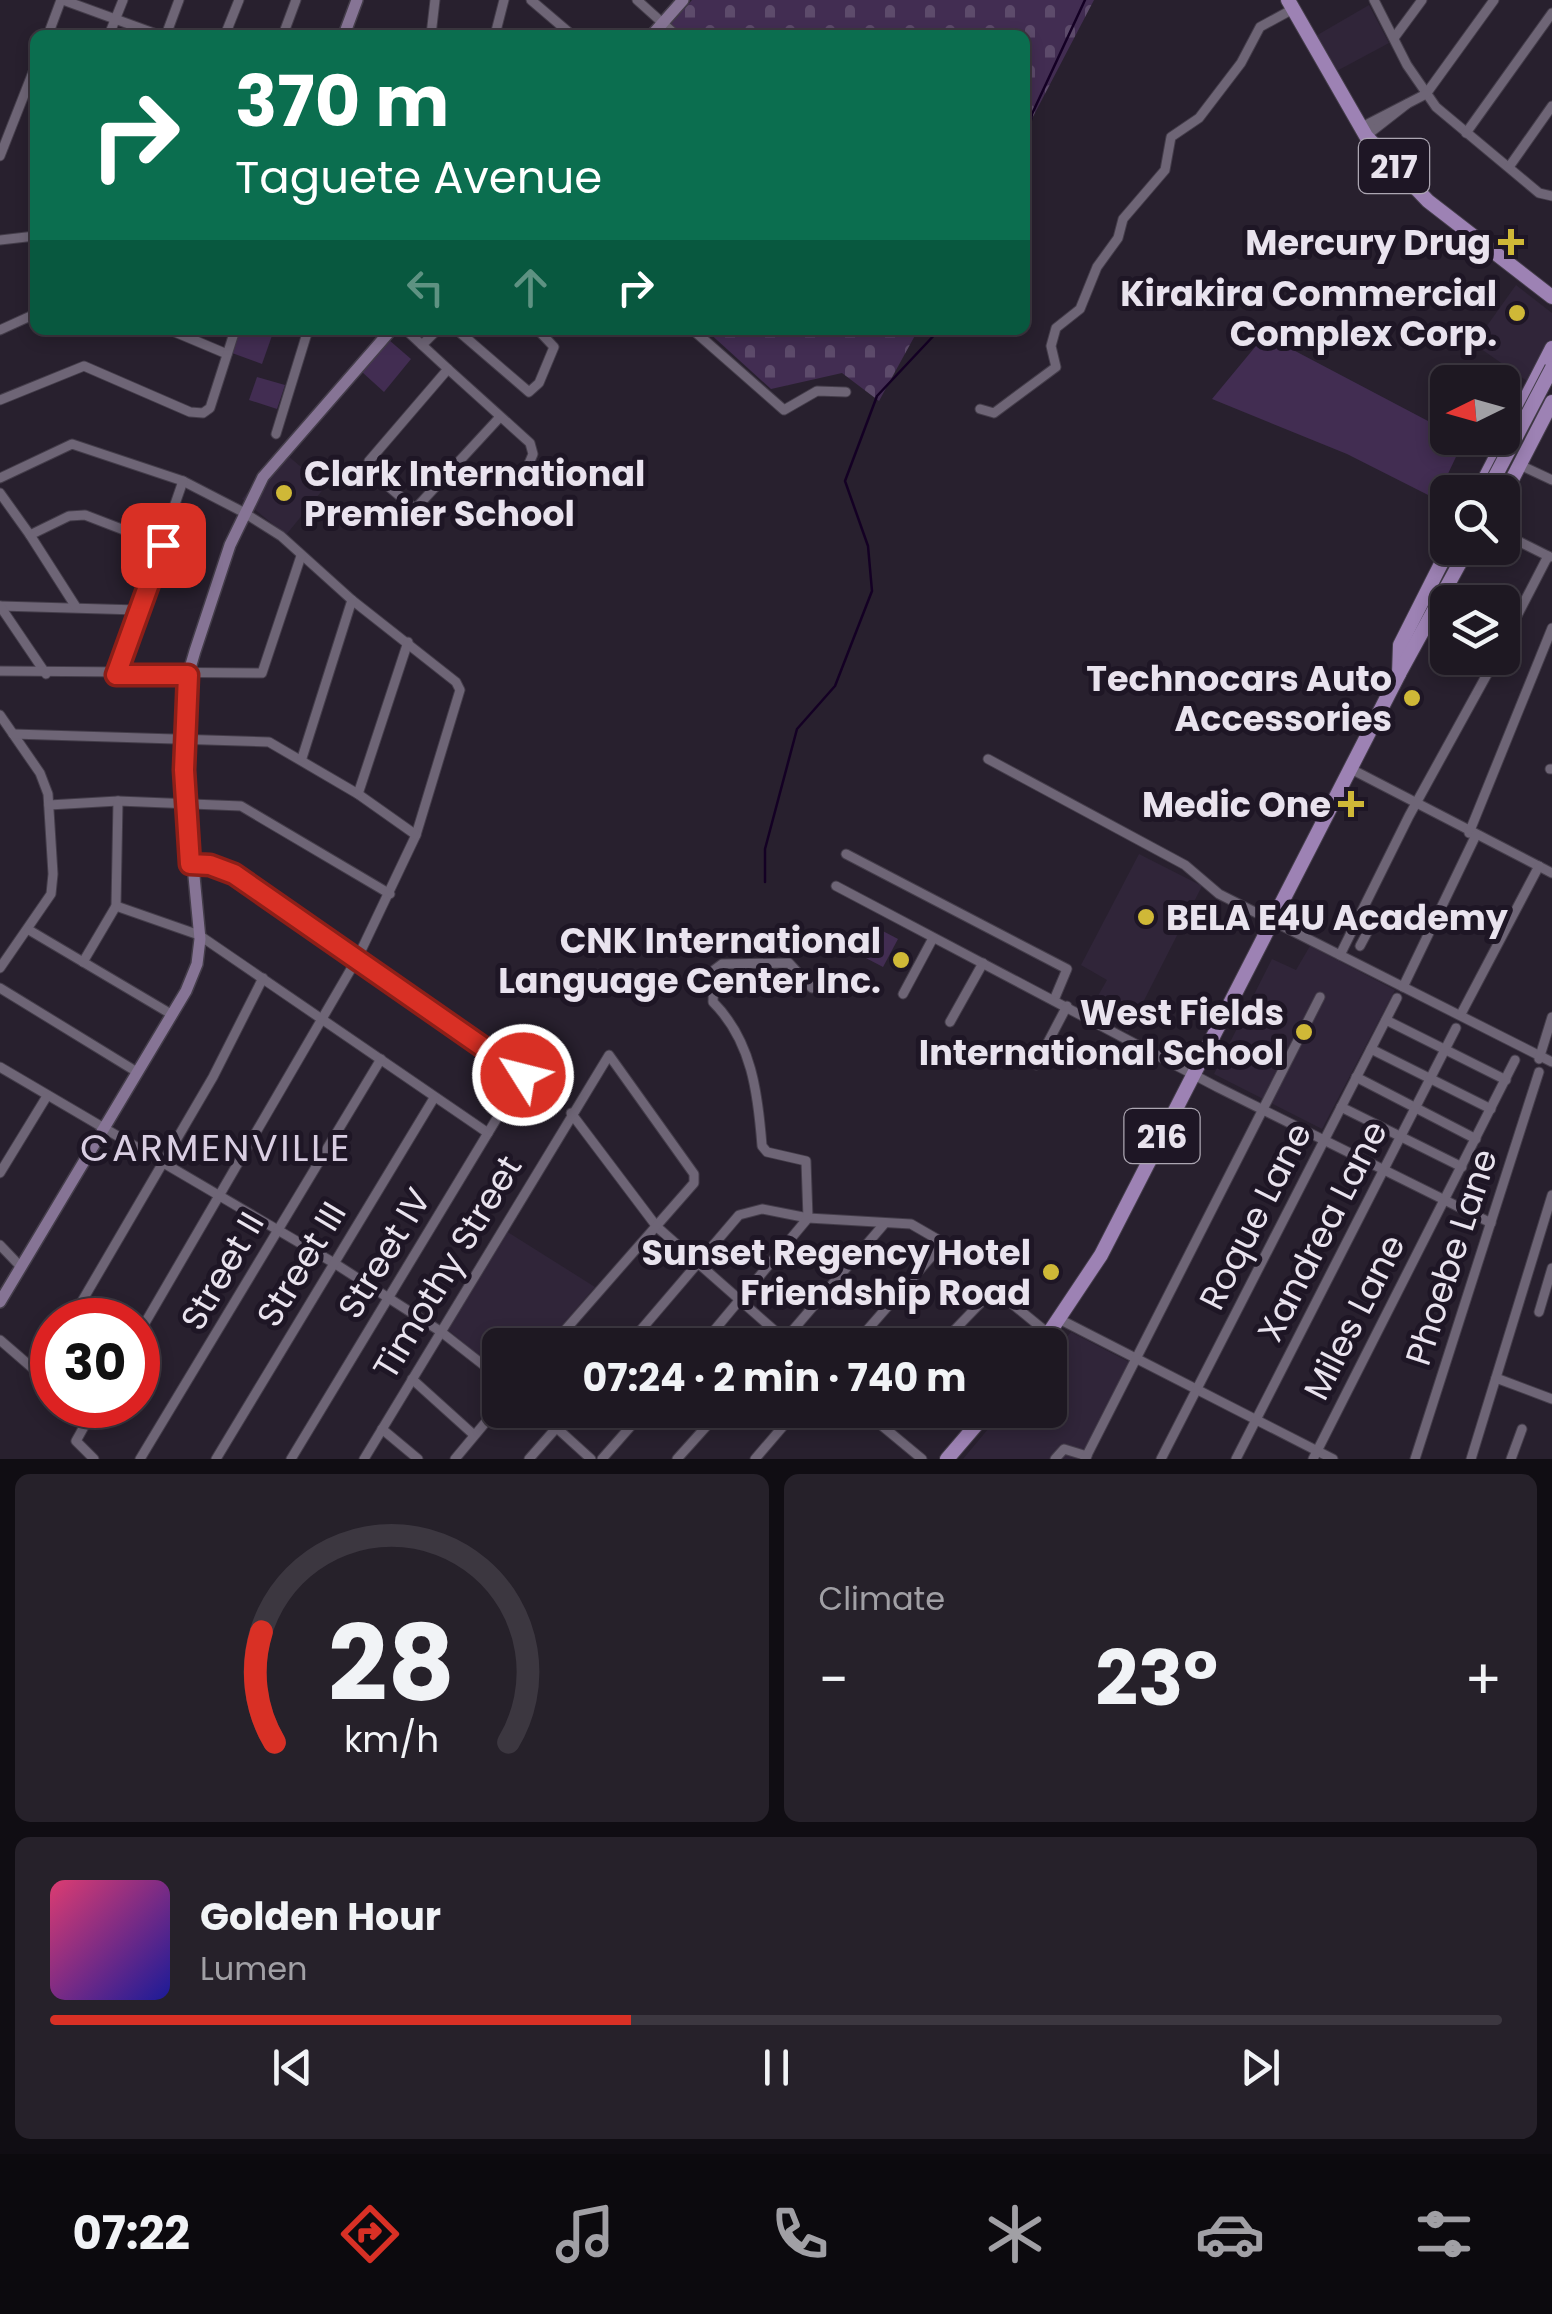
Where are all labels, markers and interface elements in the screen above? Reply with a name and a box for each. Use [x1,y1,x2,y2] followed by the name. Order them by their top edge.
[235,52,449,151] text: 370 m
[70,70,200,200] icon: right
[1359,139,1429,193] road number: 217
[235,146,602,209] text: Taguete Avenue
[1245,218,1491,267] place label: Mercury Drug
[1500,231,1522,253] marker: Mercury Drug
[398,260,453,315] icon: left
[503,260,558,315] icon: ahead
[608,260,663,315] icon: right
[1120,269,1497,358] place label: Kirakira Commercial Complex Corp.
[1506,302,1528,324] marker: Kirakira Commercial Complex Corp.
[1430,365,1520,455] north arrow
[1430,365,1520,675] map controls
[304,449,645,538] place label: Clark International Premier School
[1430,475,1520,565] button: search
[273,482,295,504] marker: Clark International Premier School
[121,503,206,588] pin
[136,518,191,573] icon: arrive
[1430,585,1520,675] button: layers
[1086,654,1392,743] place label: Technocars Auto Accessories
[1401,687,1423,709] marker: Technocars Auto Accessories
[1142,780,1331,829] place label: Medic One
[1340,793,1362,815] marker: Medic One
[1166,893,1509,942] place label: BELA E4U Academy
[1135,906,1157,928] marker: BELA E4U Academy
[498,916,881,1005] place label: CNK International Language Center Inc.
[890,949,912,971] marker: CNK International Language Center Inc.
[919,988,1284,1077] place label: West Fields International School
[1293,1021,1315,1043] marker: West Fields International School
[471,1023,575,1127] position arrow
[1124,1109,1200,1163] road number: 216
[1245,1112,1399,1350] street label: Xandrea Lane
[1187,1114,1323,1318] street label: Roque Lane
[80,1121,352,1174] district label: CARMENVILLE
[1393,1143,1509,1371] street label: Phoebe Lane
[361,1146,533,1388] street label: Timothy Street
[326,1179,442,1327] street label: Street IV
[245,1192,357,1336] street label: Street III
[169,1203,275,1339] street label: Street II
[1291,1226,1417,1408] street label: Miles Lane
[642,1228,1031,1317] place label: Sunset Regency Hotel Friendship Road
[1040,1261,1062,1283] marker: Sunset Regency Hotel Friendship Road
[30,1298,160,1428] speed limit sign: 30
[582,1351,967,1404] text: 07:24 · 2 min · 740 m
[819,1576,945,1621] text: Climate
[328,1591,455,1736] text: 28
[1095,1626,1218,1731] text: 23°
[819,1641,849,1718] text: −
[1464,1641,1502,1718] text: +
[344,1714,439,1765] text: km/h
[200,1890,441,1943] text: Golden Hour
[200,1946,308,1991] text: Lumen
[265,2040,320,2095] icon: previous
[749,2040,804,2095] icon: pause
[1233,2040,1288,2095] icon: next
[335,2199,405,2269] icon: directions
[550,2199,620,2269] icon: music
[765,2199,835,2269] icon: phone
[980,2199,1050,2269] icon: climate
[1195,2199,1265,2269] icon: car
[1409,2199,1479,2269] icon: filters
[72,2202,190,2265] text: 07:22

